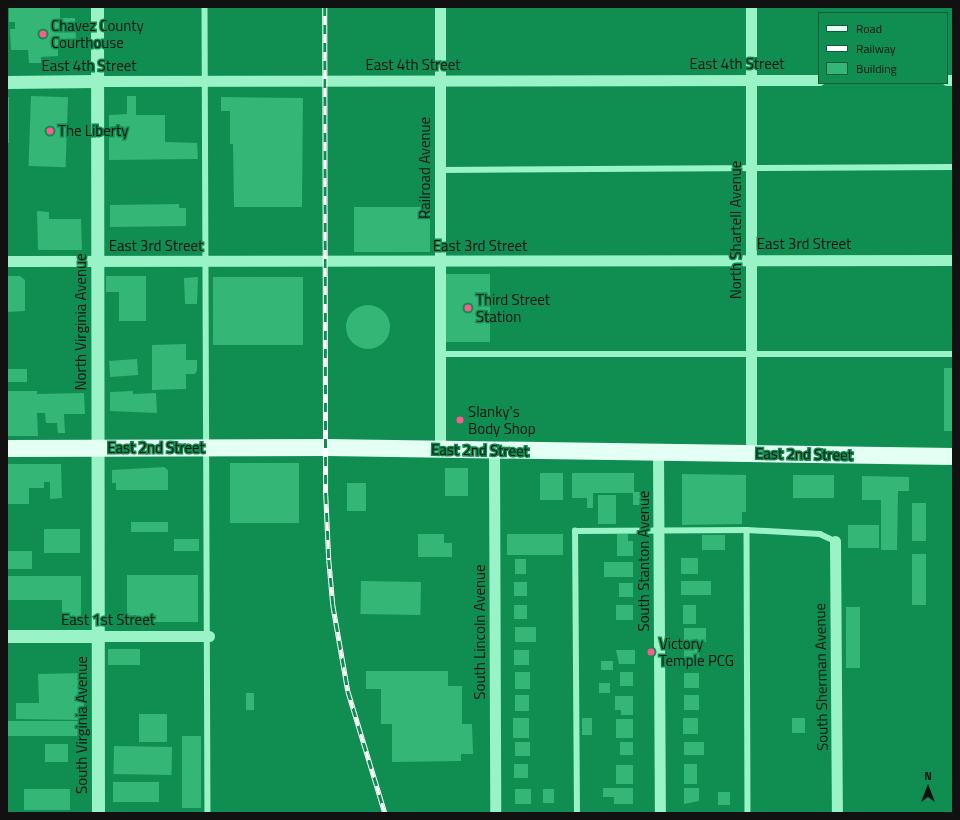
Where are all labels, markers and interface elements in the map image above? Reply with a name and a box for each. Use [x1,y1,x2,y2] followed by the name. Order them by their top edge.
[818,12,948,84] legend
[51,16,144,51] place label: Chavez County Courthouse
[856,19,882,38] text: Road
[38,29,48,39] marker: Chavez County Courthouse
[856,39,896,58] text: Railway
[689,55,785,73] street label: East 4th Street
[365,56,461,74] street label: East 4th Street
[41,57,137,75] street label: East 4th Street
[856,59,897,78] text: Building
[416,117,434,219] street label: Railroad Avenue
[58,122,128,140] place label: The Liberty
[45,126,55,136] marker: The Liberty
[727,161,745,299] street label: North Shartell Avenue
[757,235,851,253] street label: East 3rd Street
[109,237,203,255] street label: East 3rd Street
[433,237,527,255] street label: East 3rd Street
[72,254,90,390] street label: North Virginia Avenue
[476,290,550,325] place label: Third Street Station
[463,303,473,313] marker: Third Street Station
[468,402,536,437] place label: Slanky's Body Shop
[455,415,465,425] marker: Slanky's Body Shop
[107,439,205,457] street label: East 2nd Street
[431,440,529,460] street label: East 2nd Street
[755,444,853,464] street label: East 2nd Street
[635,491,653,631] street label: South Stanton Avenue
[471,564,489,700] street label: South Lincoln Avenue
[811,603,831,751] street label: South Sherman Avenue
[61,611,155,629] street label: East 1st Street
[659,634,734,669] place label: Victory Temple PCG
[646,647,656,657] marker: Victory Temple PCG
[73,656,91,794] street label: South Virginia Avenue
[908,768,948,808] north arrow
[924,768,932,784] text: N

